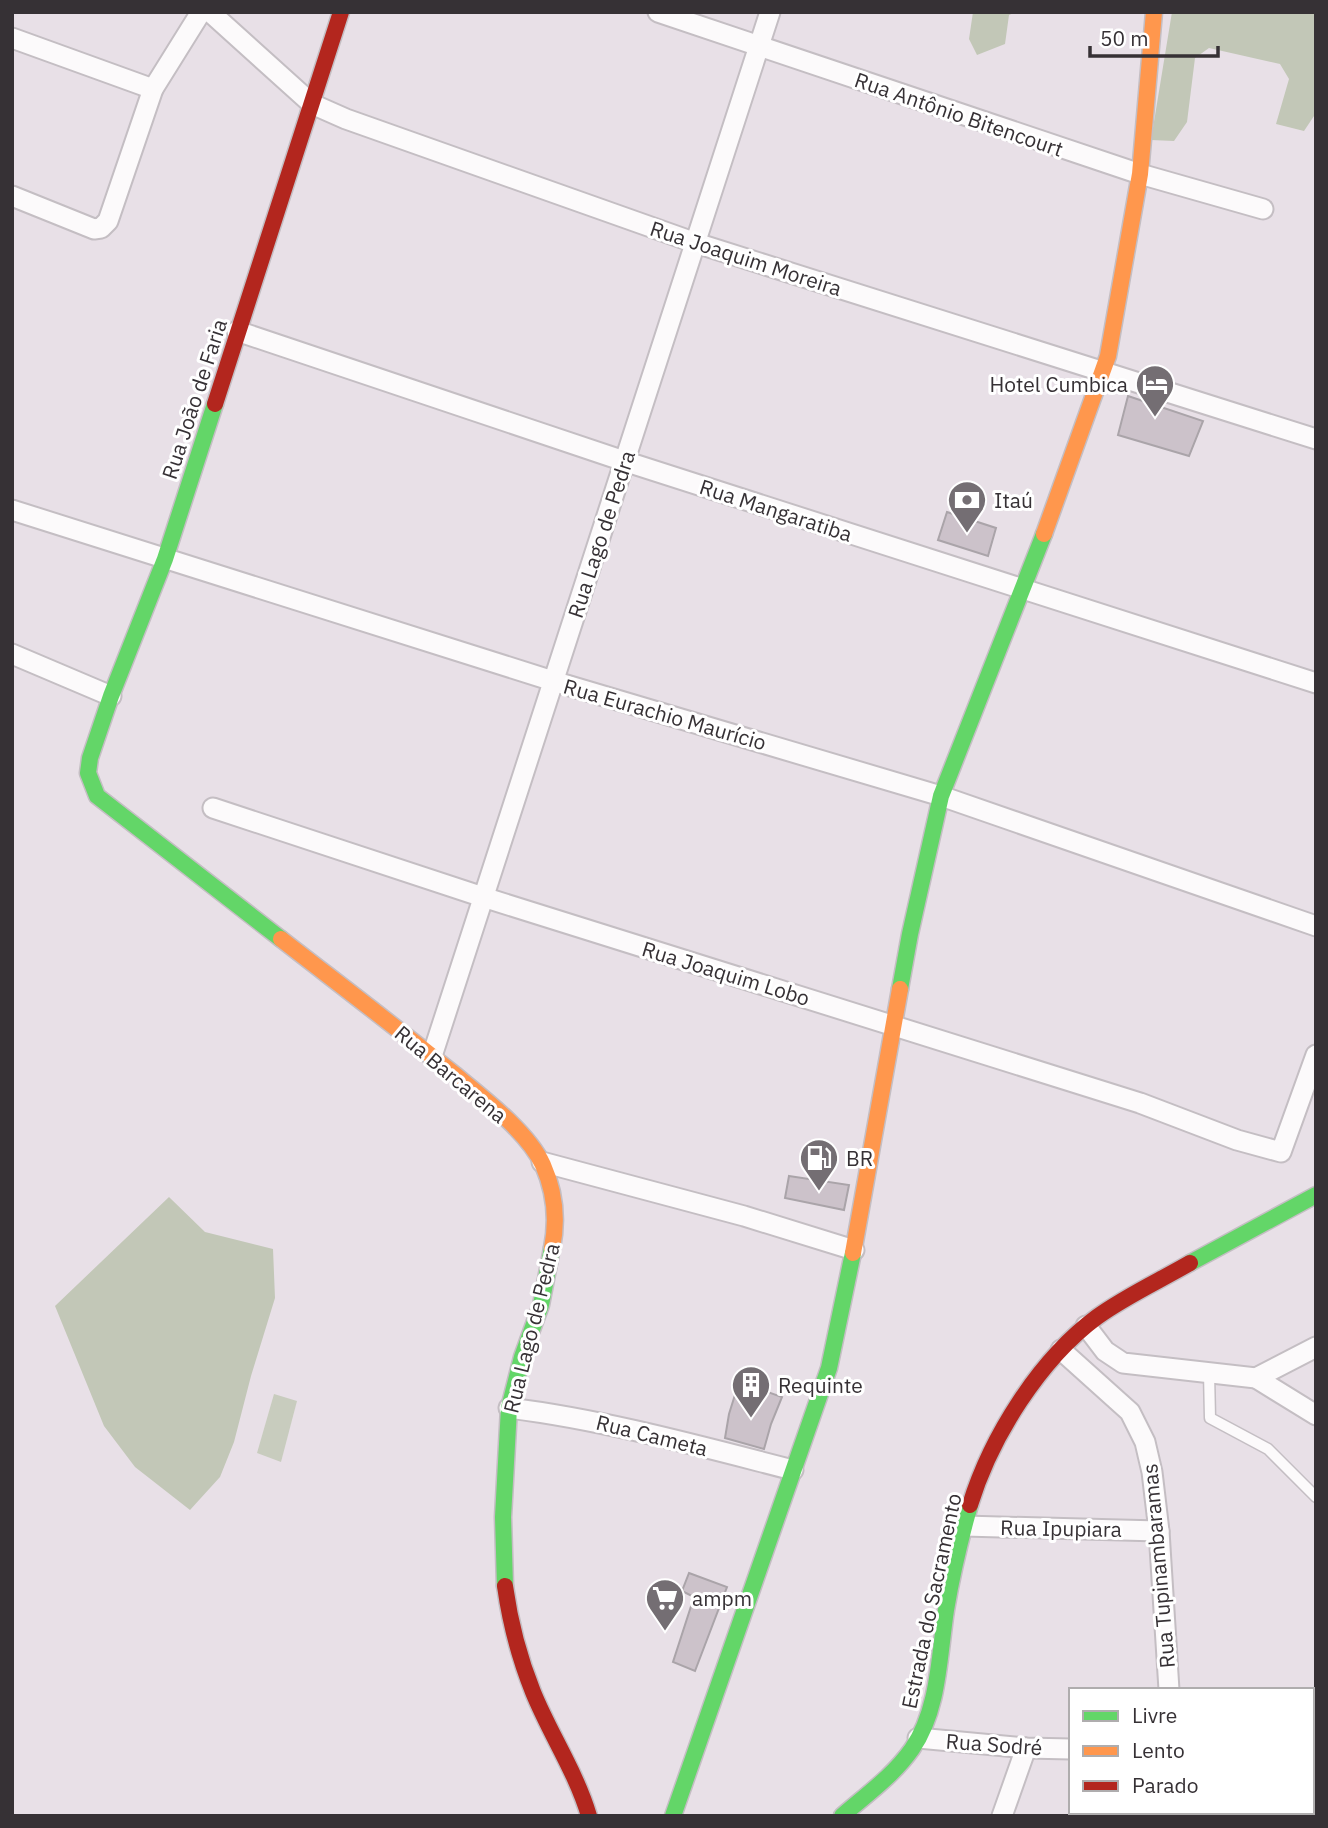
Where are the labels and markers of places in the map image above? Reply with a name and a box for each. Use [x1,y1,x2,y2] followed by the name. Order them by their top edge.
[1134,363,1176,418] hotel icon: Hotel Cumbica
[989,370,1128,398] place label: Hotel Cumbica
[946,479,988,534] bank icon: Itaú
[994,486,1033,514] place label: Itaú
[798,1137,840,1192] fuel station icon: BR
[846,1144,873,1172] place label: BR
[730,1364,772,1419] building icon: Requinte
[778,1371,863,1399] place label: Requinte
[644,1577,686,1632] supermarket icon: ampm
[692,1584,752,1612] place label: ampm

